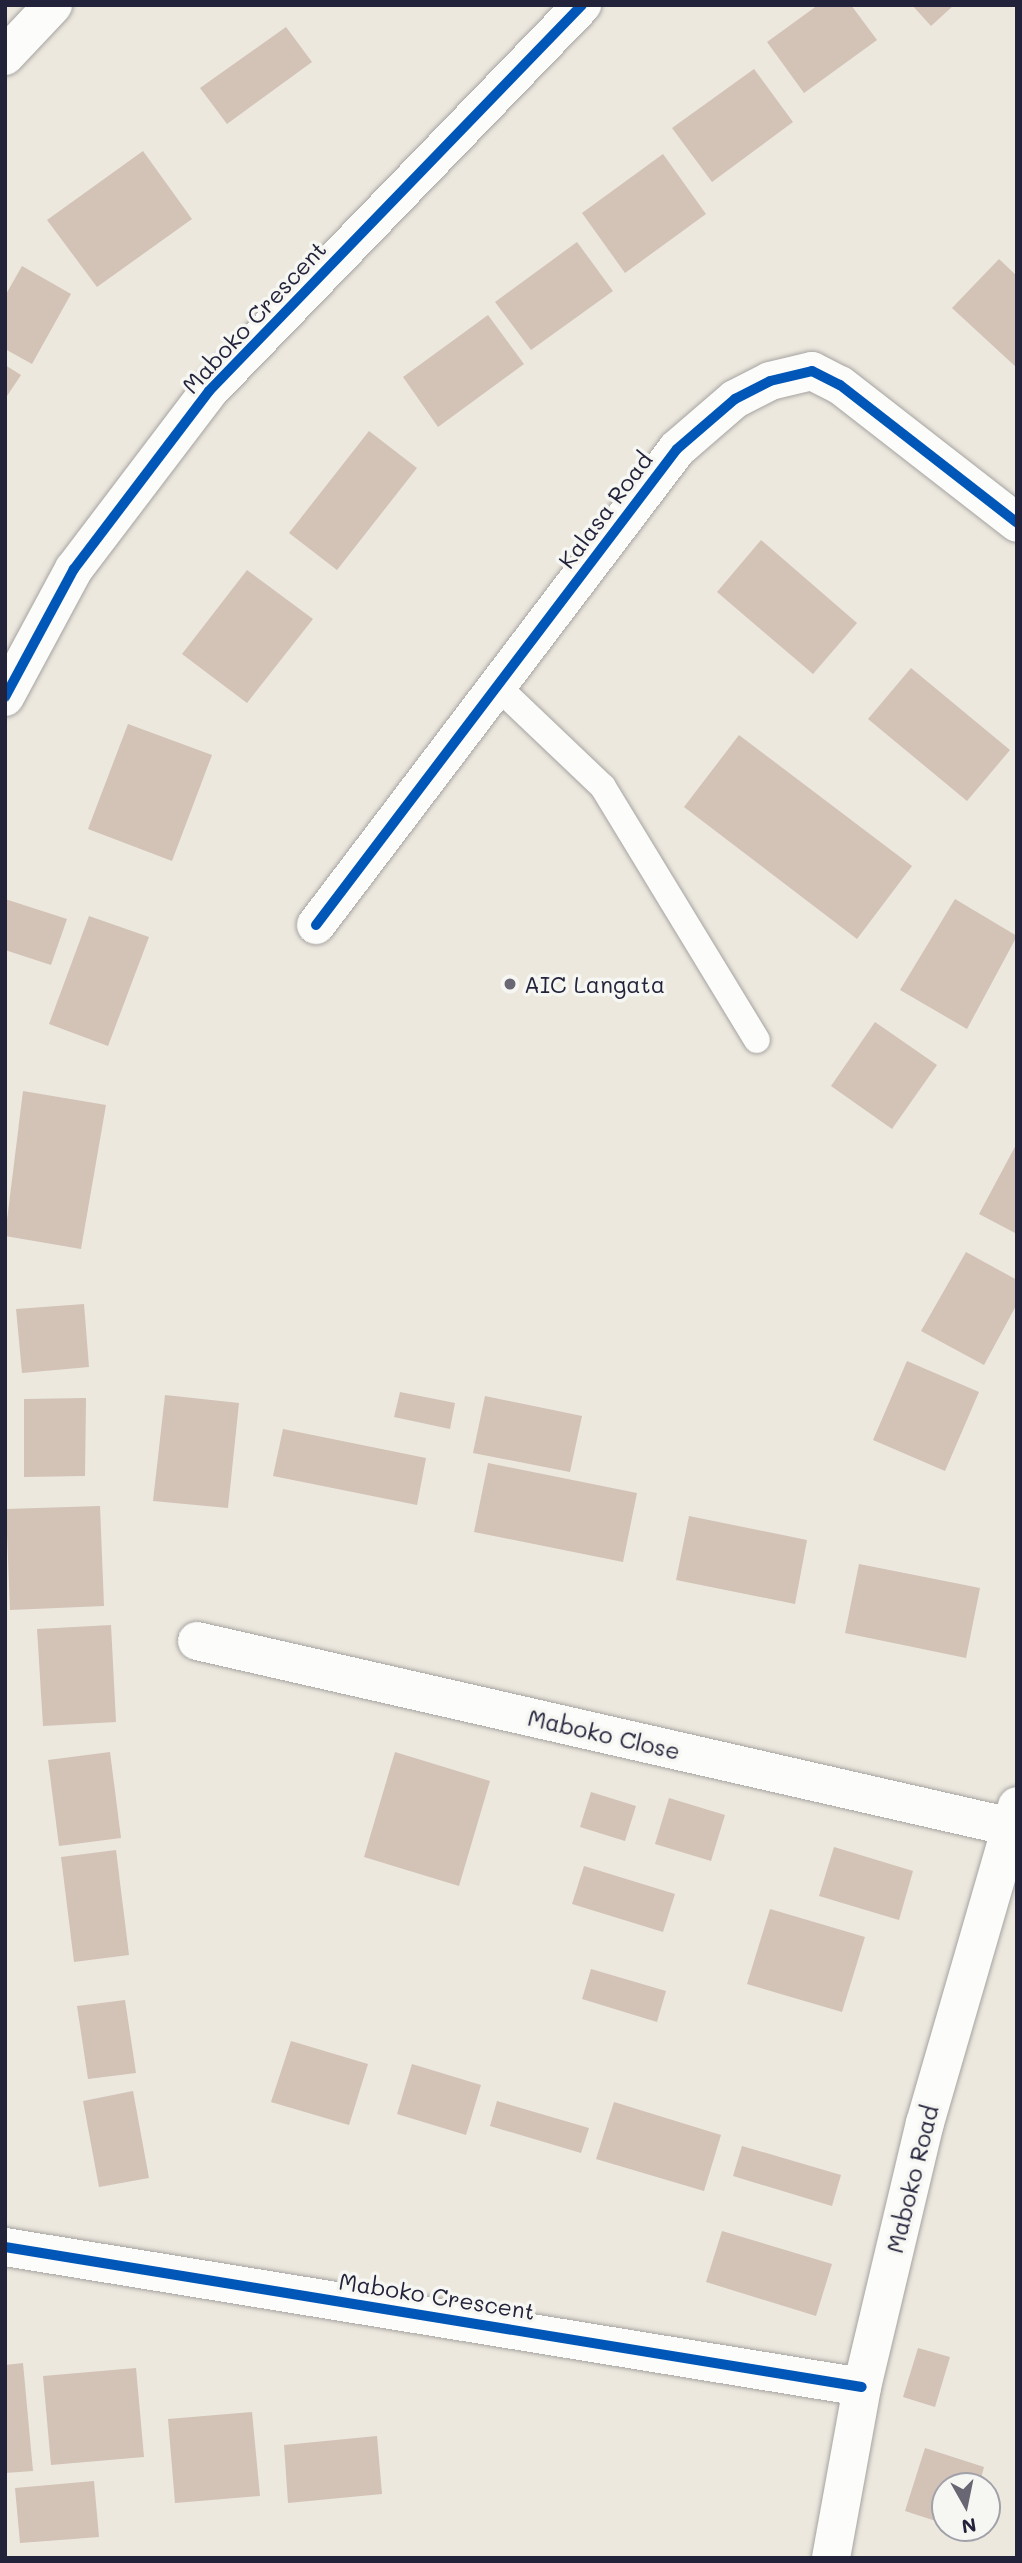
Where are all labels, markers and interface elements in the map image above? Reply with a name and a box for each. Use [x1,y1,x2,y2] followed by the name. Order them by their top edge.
[176,235,332,399] street label: Maboko Crescent
[552,446,658,574] street label: Kalasa Road
[524,970,665,998] place label: AIC Langata
[502,976,518,992] marker: AIC Langata
[525,1703,683,1765] street label: Maboko Close
[880,2102,944,2256] street label: Maboko Road
[337,2267,537,2325] street label: Maboko Crescent
[931,2472,1001,2542] north arrow
[960,2513,978,2540] text: N

